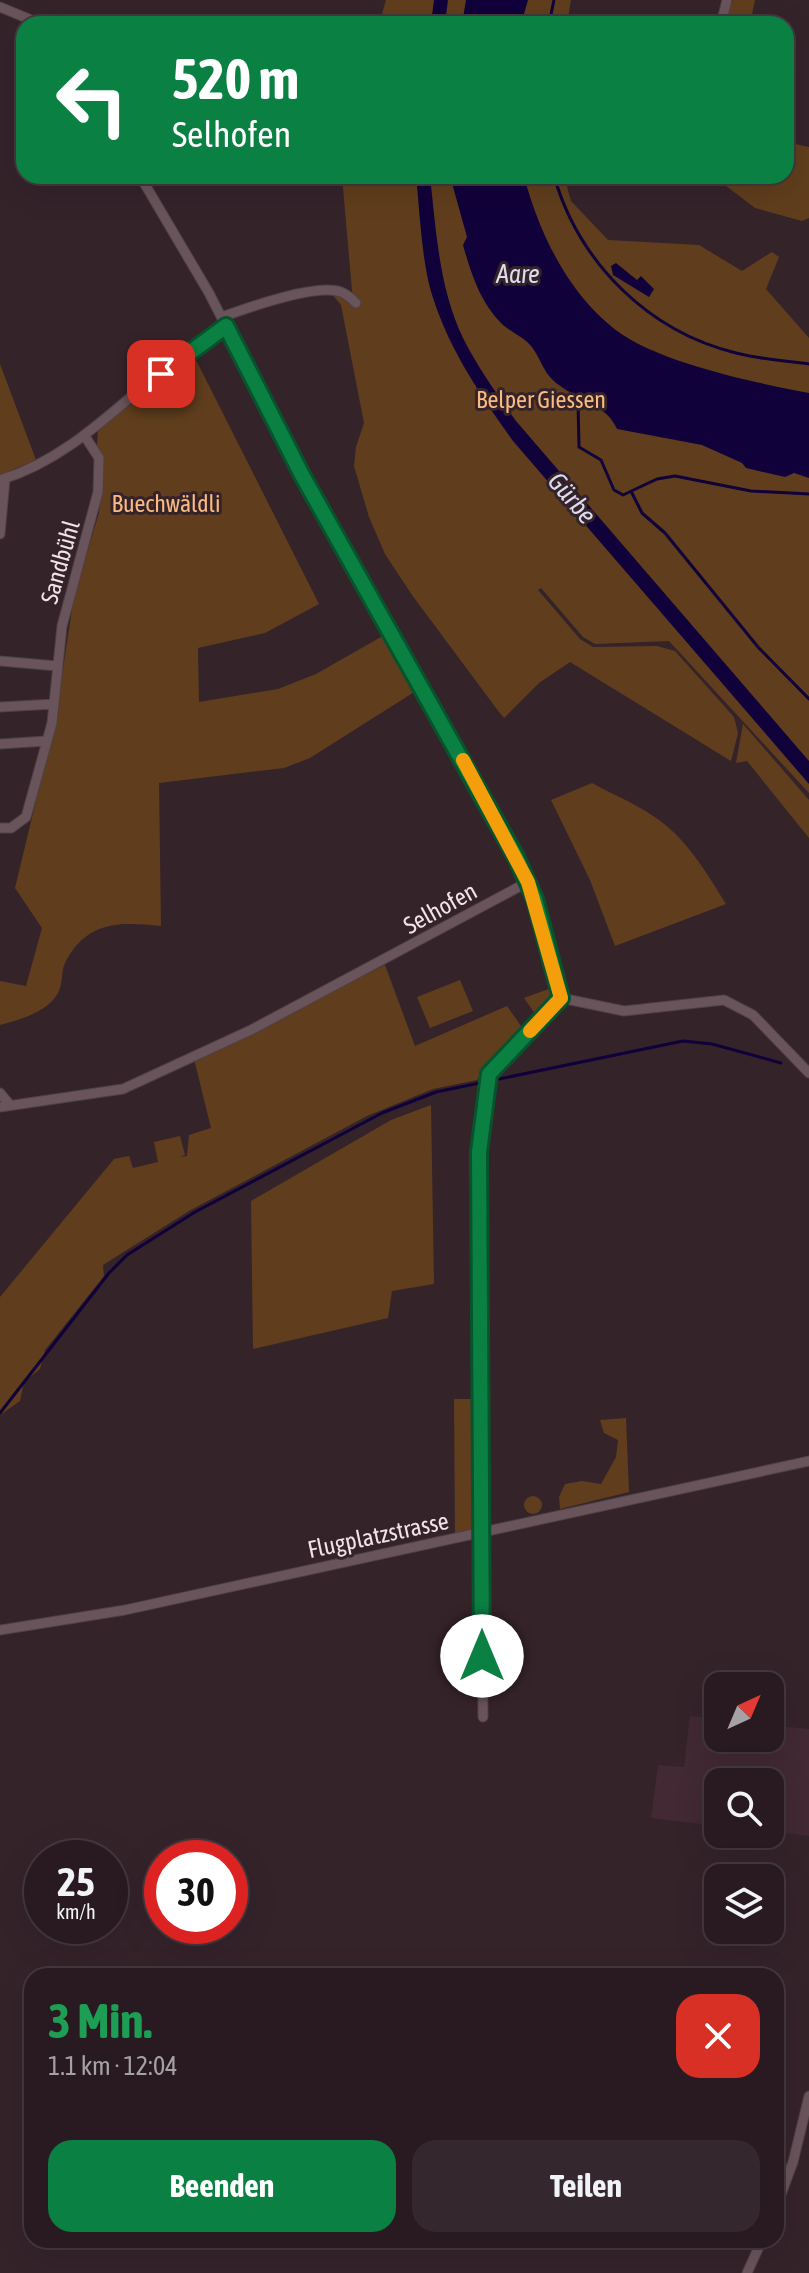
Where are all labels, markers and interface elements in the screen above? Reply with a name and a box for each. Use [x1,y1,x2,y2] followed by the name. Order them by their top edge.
[172,47,299,111] text: 520 m
[40,48,144,152] icon: left
[172,113,291,155] text: Selhofen
[495,259,540,289] water label: Aare
[127,340,195,408] pin
[139,352,183,396] icon: arrive
[476,386,606,413] park label: Belper Giessen
[542,466,602,530] water label: Gürbe
[112,490,220,517] park label: Buechwäldli
[35,517,85,607] street label: Sandbühl
[399,877,481,939] street label: Selhofen
[305,1507,451,1563] street label: Flugplatzstrasse
[440,1614,524,1698] position arrow
[704,1672,784,1752] north arrow
[704,1672,784,1944] map controls
[704,1768,784,1848] button: search
[144,1840,248,1944] speed limit sign: 30
[57,1859,95,1904] text: 25
[704,1864,784,1944] button: layers
[56,1900,96,1923] text: km/h
[48,1993,152,2048] text: 3 Min.
[676,1994,760,2078] button: close
[48,2051,178,2081] text: 1.1 km · 12:04
[48,2140,396,2232] button: Beenden
[412,2140,760,2232] button: Teilen

